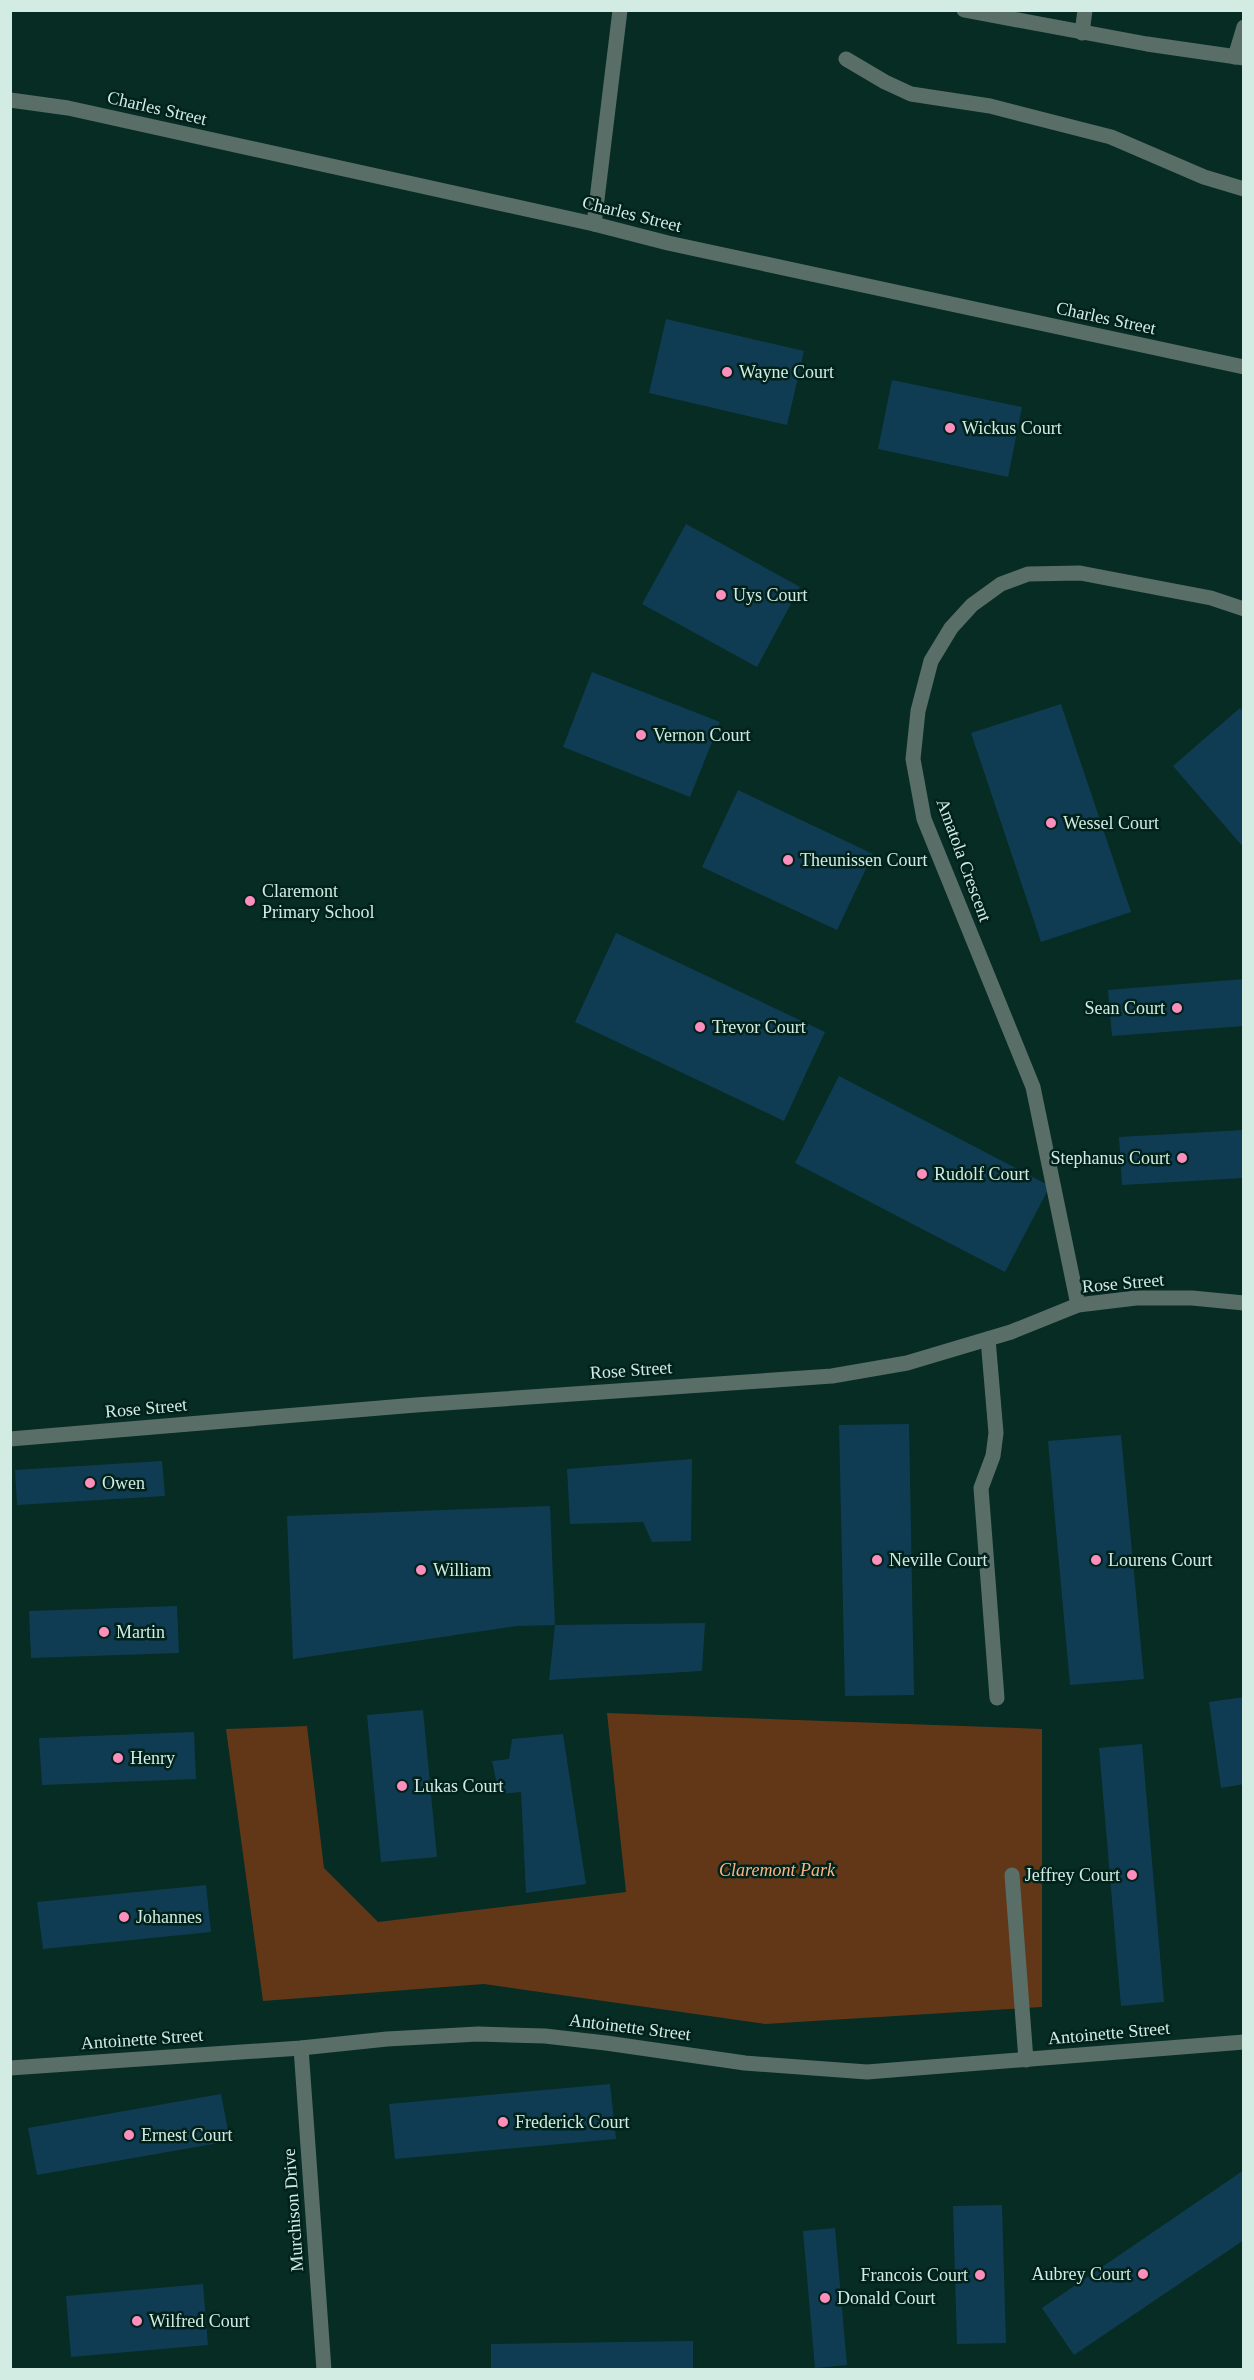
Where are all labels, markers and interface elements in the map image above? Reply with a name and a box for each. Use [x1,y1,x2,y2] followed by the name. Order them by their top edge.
[105,87,209,129] street label: Charles Street
[580,192,684,236] street label: Charles Street
[1054,298,1158,338] street label: Charles Street
[739,362,834,382] place label: Wayne Court
[720,365,734,379] marker: Wayne Court
[962,418,1062,438] place label: Wickus Court
[943,421,957,435] marker: Wickus Court
[733,585,808,605] place label: Uys Court
[714,588,728,602] marker: Uys Court
[653,725,751,745] place label: Vernon Court
[634,728,648,742] marker: Vernon Court
[932,796,996,924] street label: Amatola Crescent
[1063,813,1159,833] place label: Wessel Court
[1044,816,1058,830] marker: Wessel Court
[800,850,928,870] place label: Theunissen Court
[781,853,795,867] marker: Theunissen Court
[262,881,375,922] place label: Claremont Primary School
[243,894,257,908] marker: Claremont Primary School
[1085,998,1165,1018] place label: Sean Court
[1170,1001,1184,1015] marker: Sean Court
[712,1017,806,1037] place label: Trevor Court
[693,1020,707,1034] marker: Trevor Court
[1051,1148,1170,1168] place label: Stephanus Court
[1175,1151,1189,1165] marker: Stephanus Court
[934,1164,1030,1184] place label: Rudolf Court
[915,1167,929,1181] marker: Rudolf Court
[1081,1269,1165,1297] street label: Rose Street
[589,1357,673,1383] street label: Rose Street
[104,1394,188,1422] street label: Rose Street
[102,1473,145,1493] place label: Owen
[83,1476,97,1490] marker: Owen
[889,1550,987,1570] place label: Neville Court
[1108,1550,1212,1570] place label: Lourens Court
[870,1553,884,1567] marker: Neville Court
[1089,1553,1103,1567] marker: Lourens Court
[433,1560,491,1580] place label: William
[414,1563,428,1577] marker: William
[116,1622,165,1642] place label: Martin
[97,1625,111,1639] marker: Martin
[130,1748,175,1768] place label: Henry
[111,1751,125,1765] marker: Henry
[414,1776,504,1796] place label: Lukas Court
[395,1779,409,1793] marker: Lukas Court
[719,1860,836,1880] park label: Claremont Park
[1025,1865,1120,1885] place label: Jeffrey Court
[1125,1868,1139,1882] marker: Jeffrey Court
[136,1907,202,1927] place label: Johannes
[117,1910,131,1924] marker: Johannes
[568,2010,692,2044] street label: Antoinette Street
[1047,2018,1171,2048] street label: Antoinette Street
[80,2025,204,2053] street label: Antoinette Street
[515,2112,629,2132] place label: Frederick Court
[496,2115,510,2129] marker: Frederick Court
[141,2125,233,2145] place label: Ernest Court
[122,2128,136,2142] marker: Ernest Court
[279,2148,307,2272] street label: Murchison Drive
[1032,2264,1131,2284] place label: Aubrey Court
[861,2265,968,2285] place label: Francois Court
[1136,2267,1150,2281] marker: Aubrey Court
[973,2268,987,2282] marker: Francois Court
[837,2288,936,2308] place label: Donald Court
[818,2291,832,2305] marker: Donald Court
[149,2311,250,2331] place label: Wilfred Court
[130,2314,144,2328] marker: Wilfred Court

